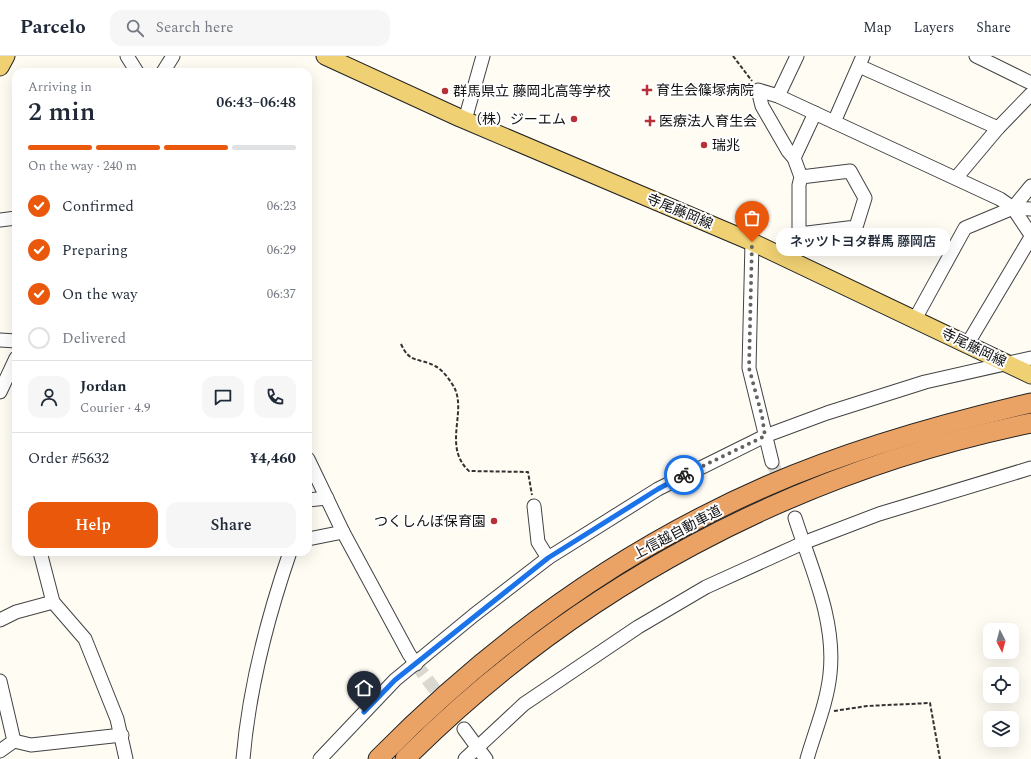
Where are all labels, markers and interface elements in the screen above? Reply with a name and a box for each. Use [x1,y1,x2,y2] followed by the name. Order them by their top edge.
[110,10,390,46] search box
[20,13,86,42] text: Parcelo
[156,16,233,39] text: Search here
[124,17,146,39] icon: search
[863,17,892,38] text: Map
[914,17,954,38] text: Layers
[976,17,1011,38] text: Share
[28,77,92,97] text: Arriving in
[656,80,754,101] place label: 育生会篠塚病院
[453,81,611,102] place label: 群馬県立 藤岡北高等学校
[641,84,653,96] marker: 育生会篠塚病院
[440,86,450,96] marker: 群馬県立 藤岡北高等学校
[216,91,296,114] text: 06:43–06:48
[28,92,95,132] text: 2 min
[468,109,566,130] place label: （株）ジーエム
[659,111,757,132] place label: 医療法人育生会
[569,114,579,124] marker: （株）ジーエム
[644,115,656,127] marker: 医療法人育生会
[712,135,740,156] place label: 瑞兆
[699,140,709,150] marker: 瑞兆
[28,156,137,176] text: On the way · 240 m
[643,188,716,235] street label: 寺尾藤岡線
[28,195,50,217] icon: check
[62,195,134,218] text: Confirmed
[267,196,296,216] text: 06:23
[735,201,769,242] pin
[741,207,763,229] icon: bag
[776,228,950,256] callout: ネッツトヨタ群馬 藤岡店
[790,232,936,252] text: ネッツトヨタ群馬 藤岡店
[28,239,50,261] icon: check
[62,239,128,262] text: Preparing
[267,240,296,260] text: 06:29
[28,283,50,305] icon: check
[62,283,137,306] text: On the way
[267,284,296,304] text: 06:37
[938,323,1010,372] street label: 寺尾藤岡線
[62,327,126,350] text: Delivered
[80,375,127,398] text: Jordan
[28,376,70,418] button: person
[202,376,244,418] button: chat
[254,376,296,418] button: phone
[80,398,150,418] text: Courier · 4.9
[28,447,109,470] text: Order #5632
[250,447,296,470] text: ¥4,460
[664,455,704,495] courier
[673,464,695,486] icon: bike
[629,500,725,565] street label: 上信越自動車道
[28,502,158,548] button: Help
[166,502,296,548] button: Share
[374,511,486,532] place label: つくしんぼ保育園
[489,516,499,526] marker: つくしんぼ保育園
[983,623,1019,659] north arrow
[983,623,1019,747] map controls
[983,667,1019,703] button: locate
[347,671,381,712] pin
[353,677,375,699] icon: home
[983,711,1019,747] button: layers

